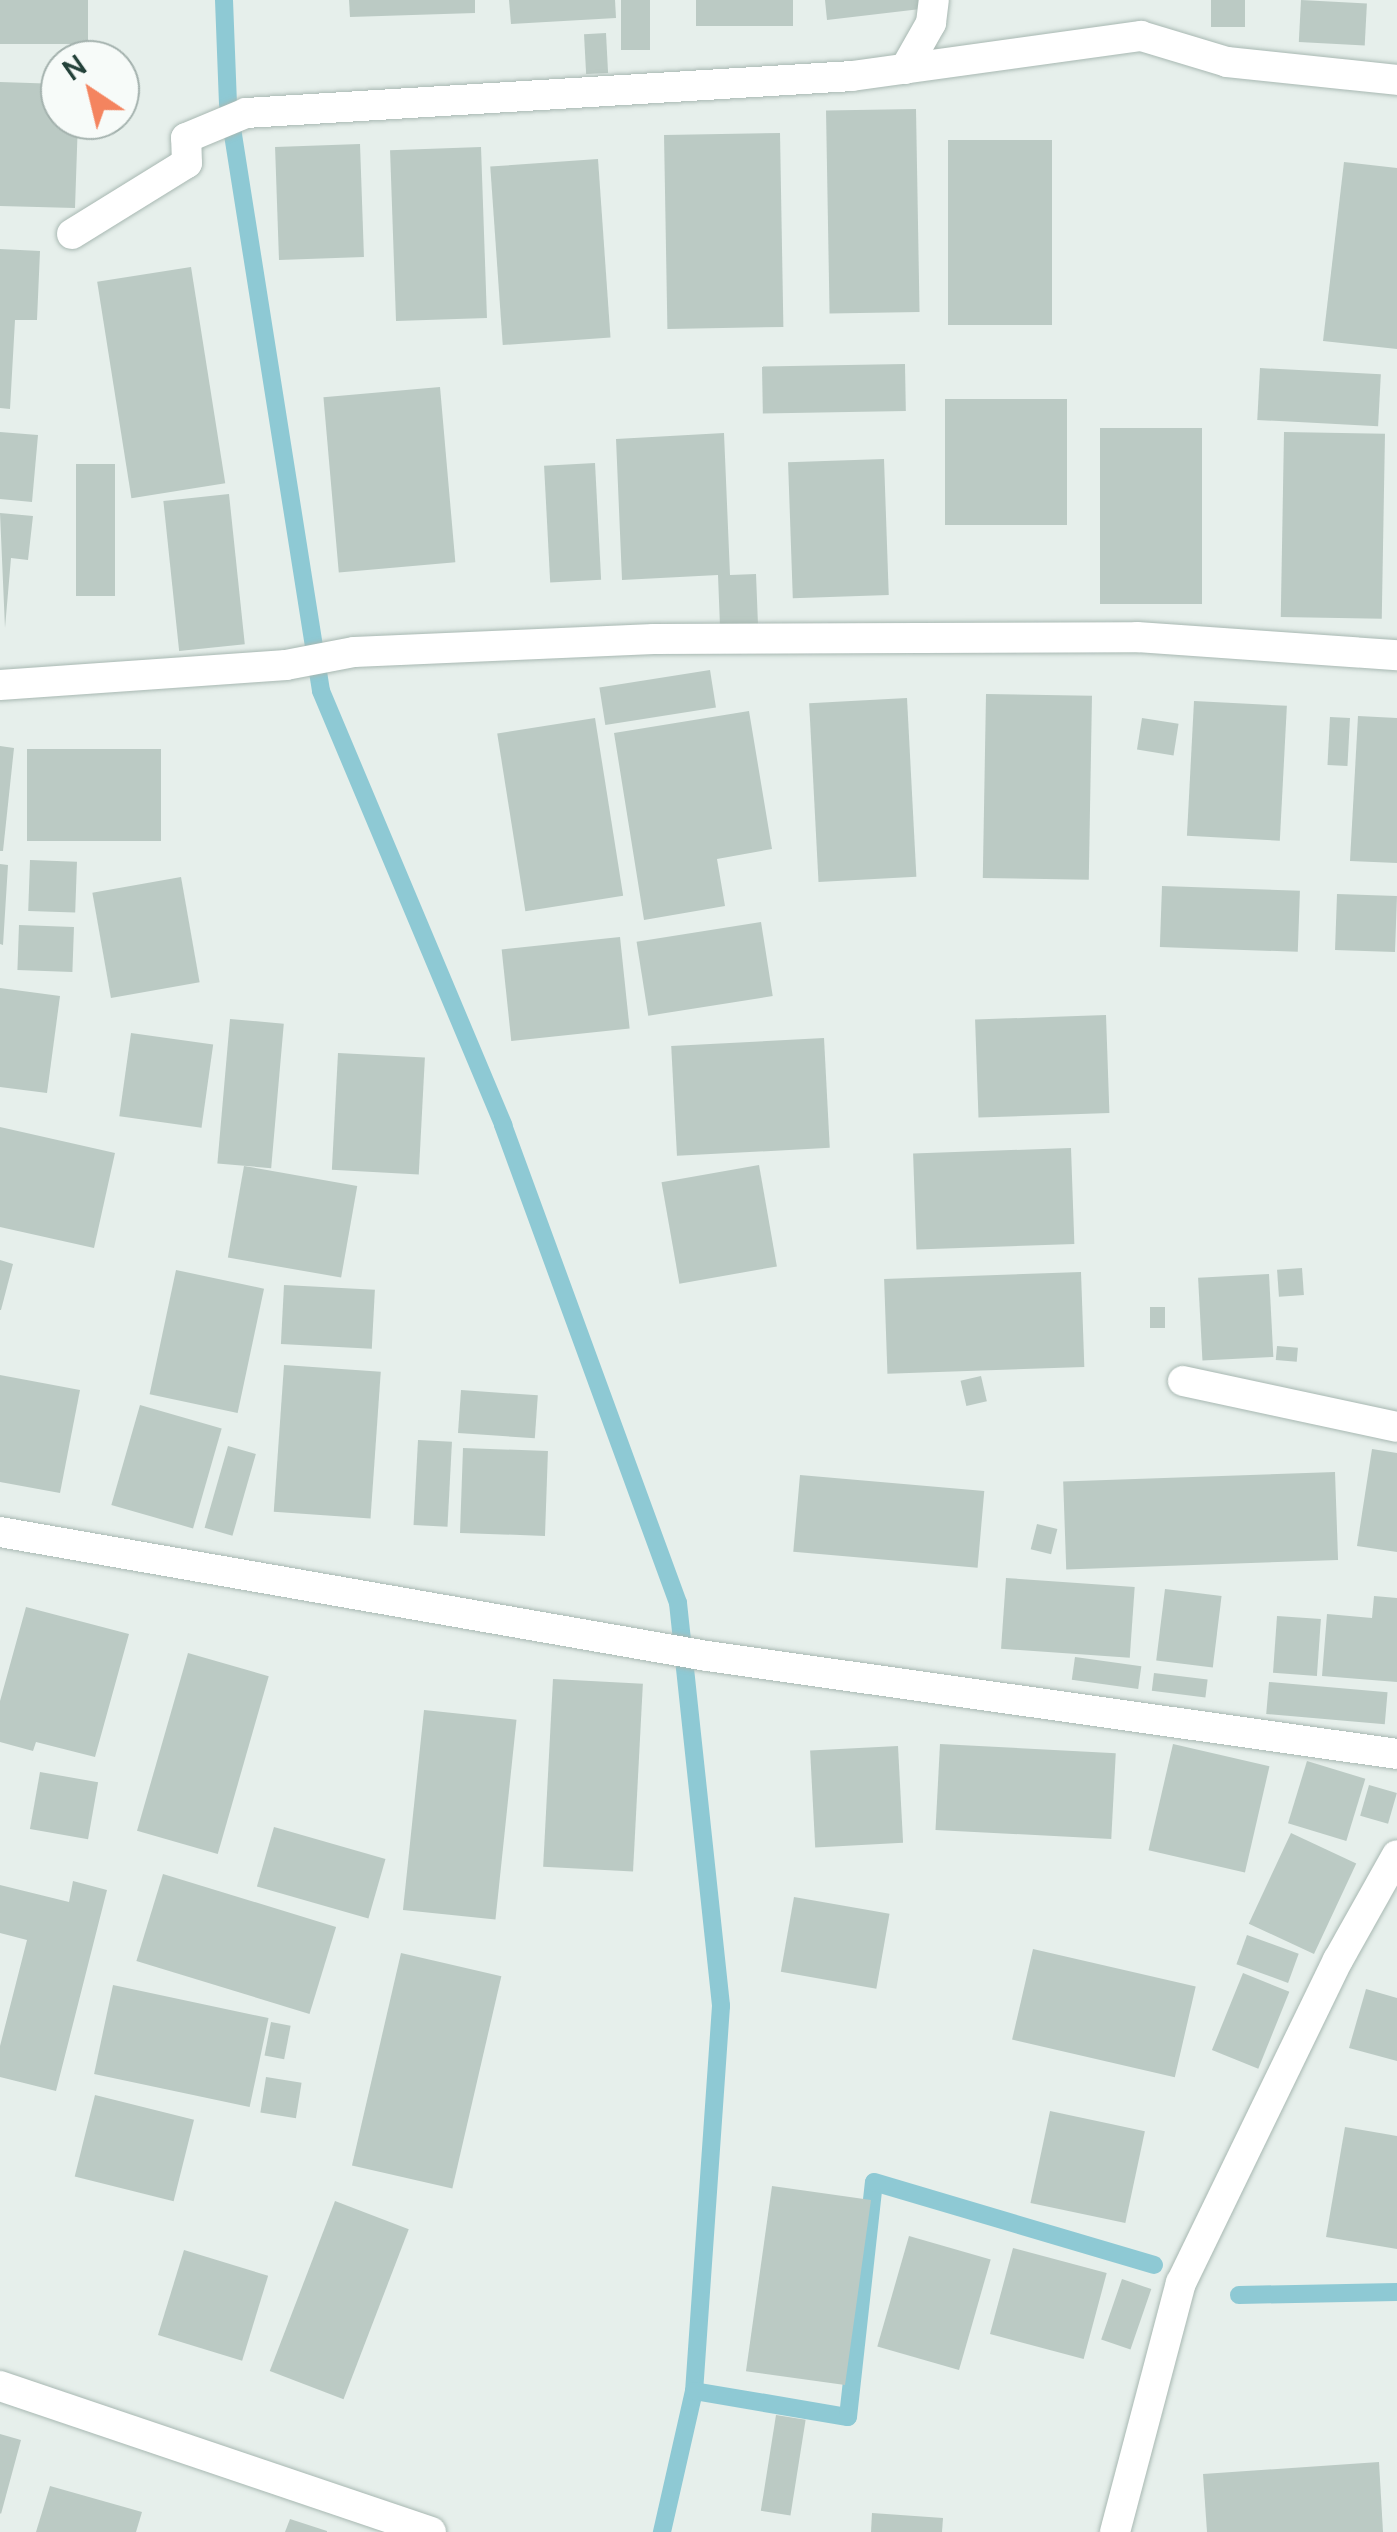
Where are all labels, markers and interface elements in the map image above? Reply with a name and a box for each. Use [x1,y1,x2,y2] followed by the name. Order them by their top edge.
[40,40,140,140] north arrow
[55,46,93,88] text: N

